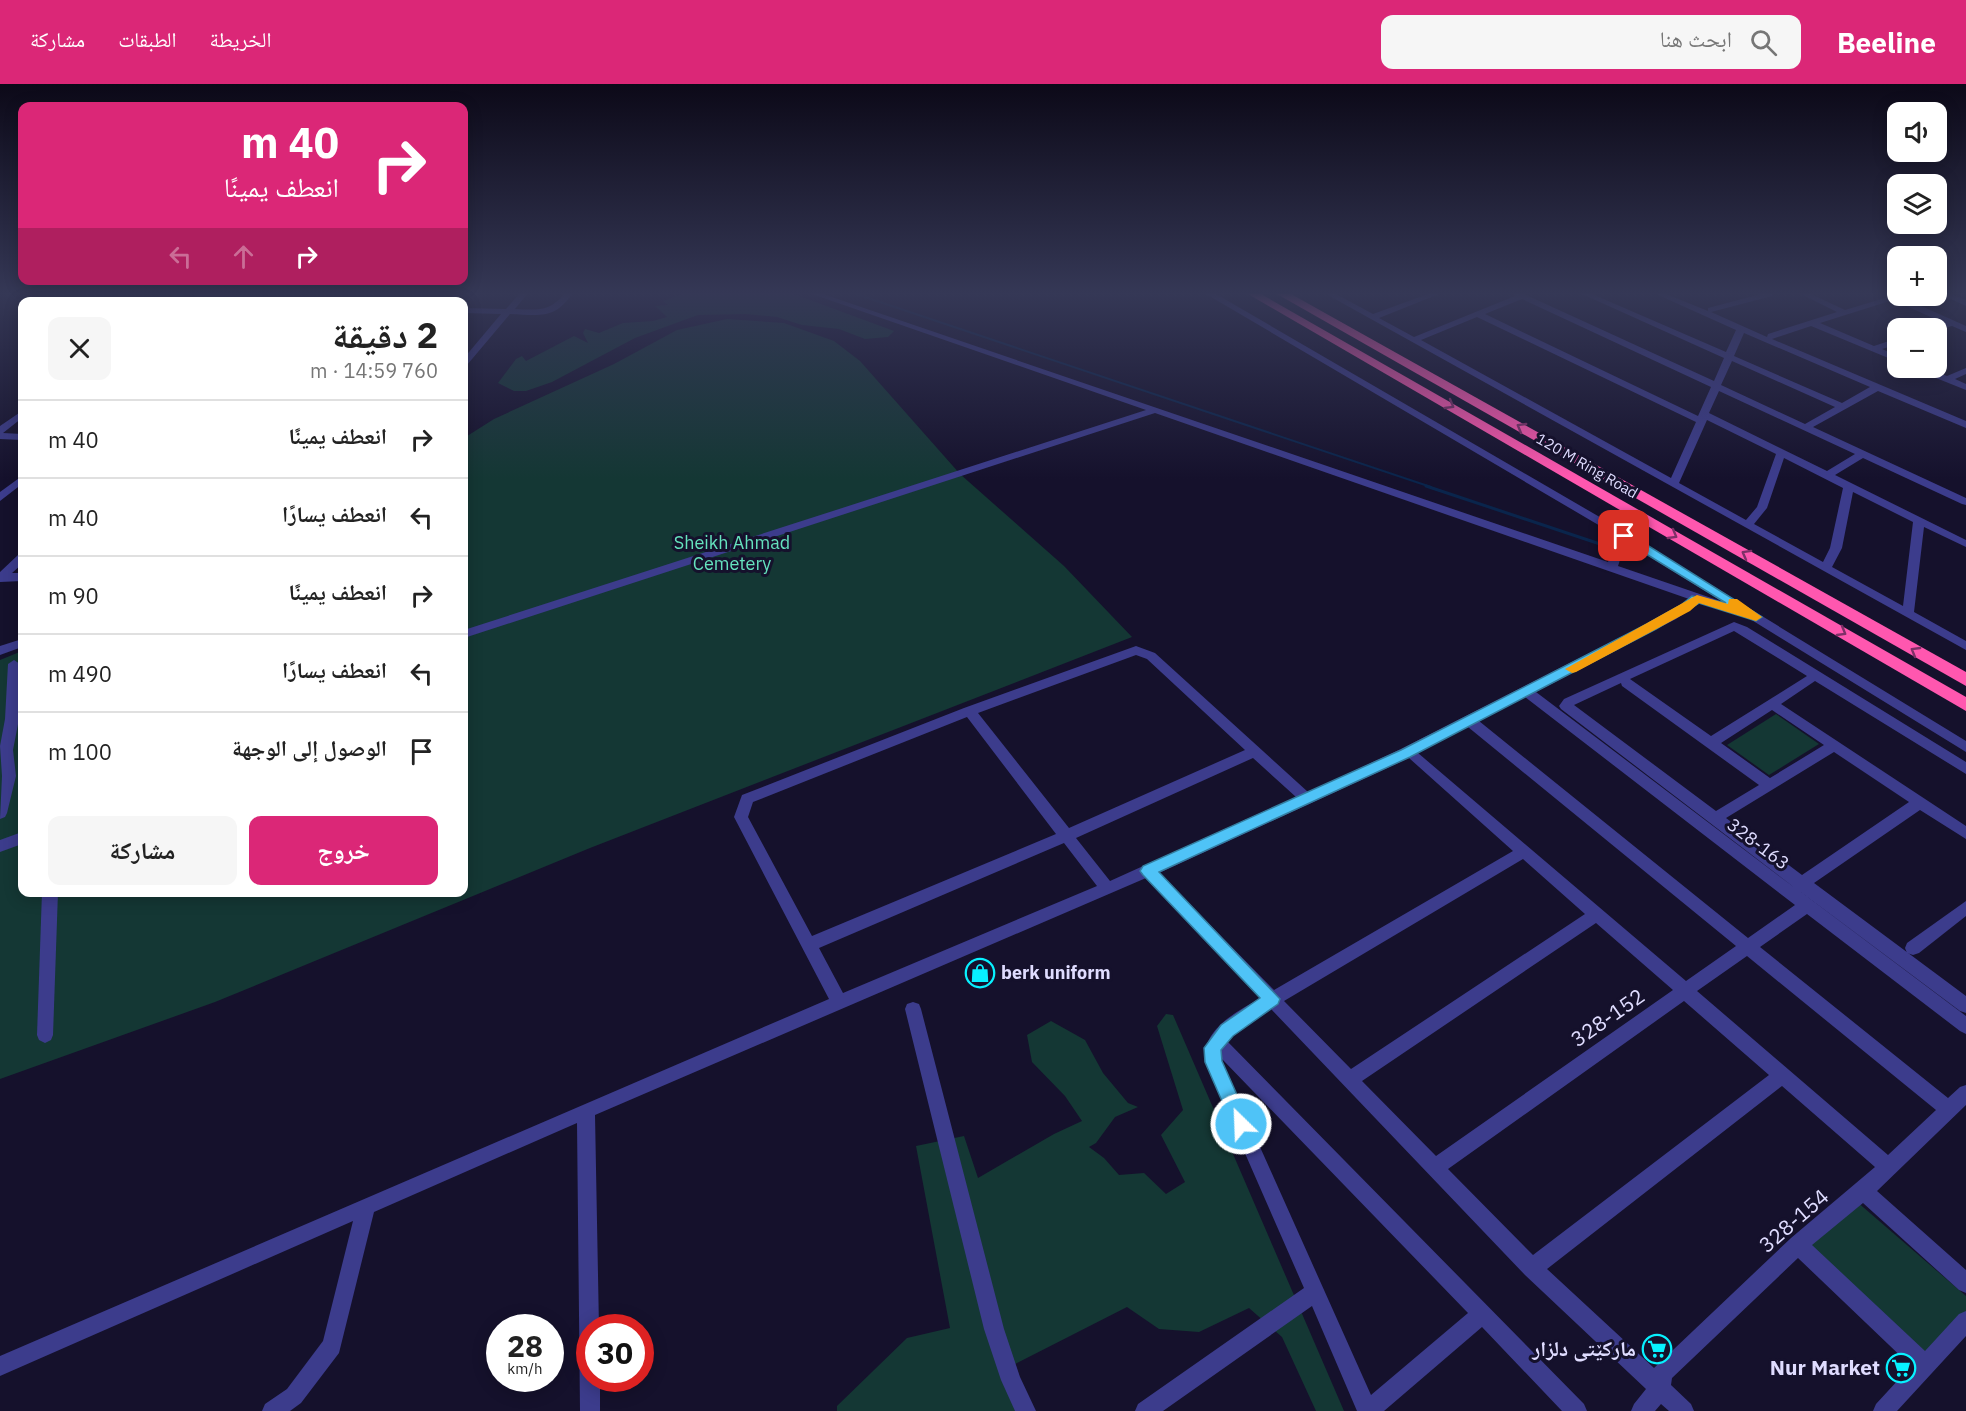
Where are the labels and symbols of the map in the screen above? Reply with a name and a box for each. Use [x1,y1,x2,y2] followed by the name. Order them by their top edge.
[1444,398,1454,409] one-way arrow
[1517,423,1528,434] one-way arrow
[1533,429,1641,502] street label: 120 M Ring Road
[1598,510,1649,561] pin
[1667,527,1677,539] one-way arrow
[674,531,790,575] park label: Sheikh Ahmad Cemetery
[1742,550,1752,561] one-way arrow
[1836,625,1846,637] one-way arrow
[1911,646,1921,658] one-way arrow
[1723,813,1794,874] street label: 328-163
[964,957,996,989] shop icon: berk uniform
[1001,961,1111,984] place label: berk uniform
[1565,982,1650,1053] street label: 328-152
[1209,1092,1273,1156] position arrow
[1752,1182,1834,1258] street label: 328-154
[576,1314,654,1392] speed limit sign: 30
[1641,1333,1673,1365] supermarket icon: مارکێتی دلزار
[1531,1334,1636,1362] place label: مارکێتی دلزار
[1885,1352,1917,1384] supermarket icon: Nur Market
[1770,1353,1880,1381] place label: Nur Market

